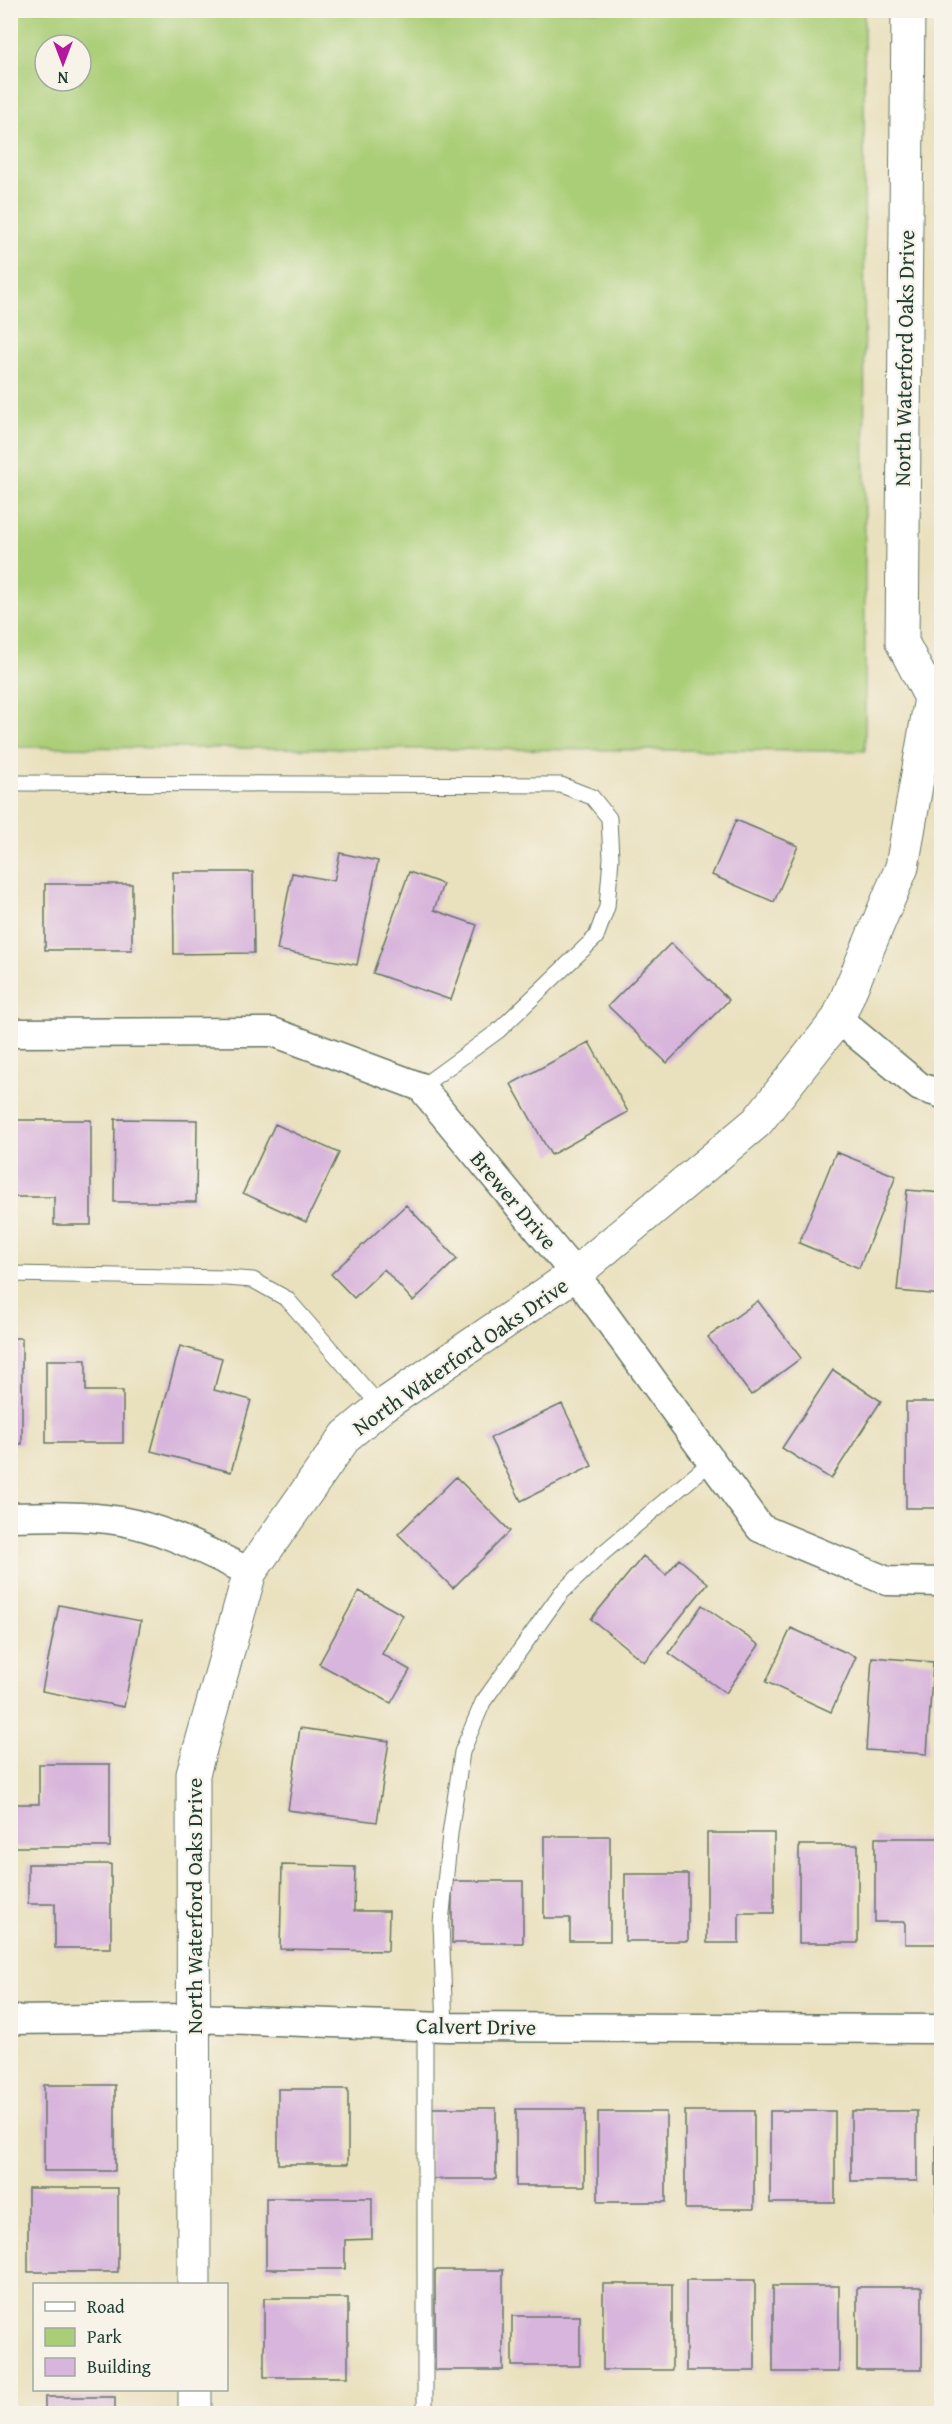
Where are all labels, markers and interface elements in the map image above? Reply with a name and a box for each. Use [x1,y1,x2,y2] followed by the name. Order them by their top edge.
[33,33,93,93] north arrow
[57,66,68,90] text: N
[886,229,922,487] street label: North Waterford Oaks Drive
[463,1144,565,1256] street label: Brewer Drive
[346,1269,574,1443] street label: North Waterford Oaks Drive
[178,1778,210,2034] street label: North Waterford Oaks Drive
[416,2009,536,2043] street label: Calvert Drive
[33,2283,228,2391] legend
[87,2293,125,2320] text: Road
[87,2323,123,2350] text: Park
[87,2353,151,2380] text: Building

